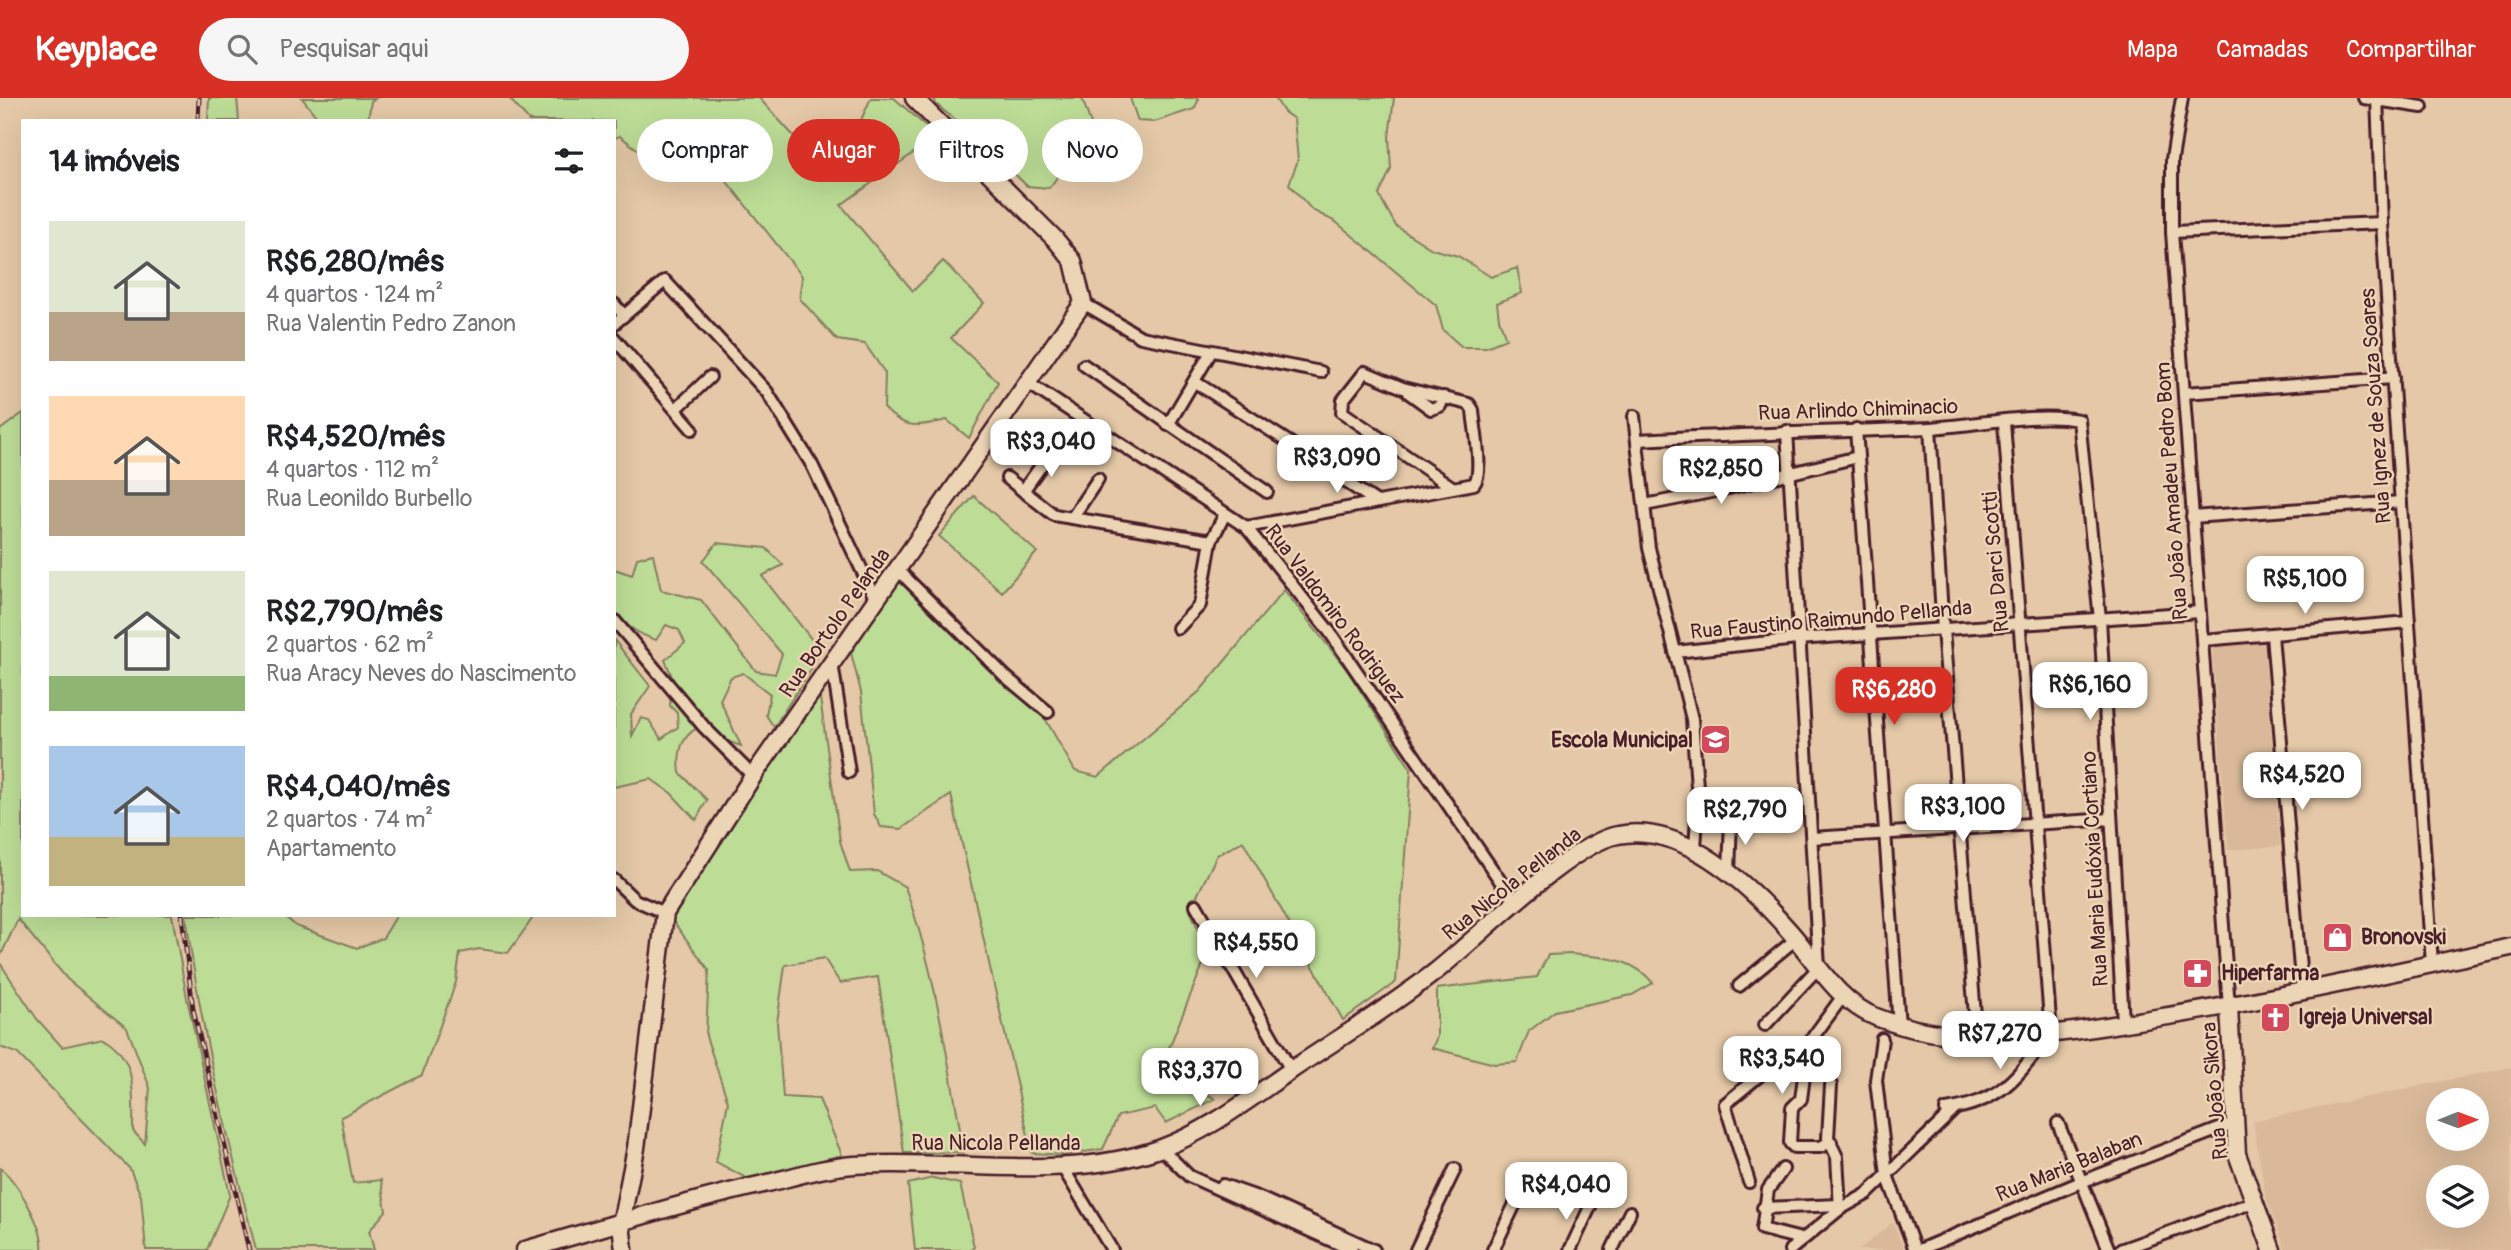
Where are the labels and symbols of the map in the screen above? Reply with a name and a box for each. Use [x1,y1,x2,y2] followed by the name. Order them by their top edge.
[2354,287,2398,525] street label: Rua Ignez de Souza Soares
[2149,361,2195,621] street label: Rua João Amadeu Pedro Bom
[1758,393,1958,427] street label: Rua Arlindo Chiminacio
[986,420,1116,479] pin: R$3,040
[1272,436,1402,495] pin: R$3,090
[1656,446,1786,506] pin: R$2,850
[1976,490,2016,634] street label: Rua Darci Scotti
[1259,519,1411,709] street label: Rua Valdomiro Rodriguez
[773,543,897,703] street label: Rua Bortolo Pelanda
[2240,556,2370,616] pin: R$5,100
[1689,594,1973,646] street label: Rua Faustino Raimundo Pellanda
[2025,662,2155,722] pin: R$6,160
[1829,668,1959,727] pin: R$6,280
[1699,723,1733,757] school or university icon: Escola Municipal
[1551,727,1693,754] place label: Escola Municipal
[2075,750,2115,988] street label: Rua Maria Eudóxia Cortiano
[2237,752,2367,812] pin: R$4,520
[1898,784,2028,844] pin: R$3,100
[1680,788,1810,847] pin: R$2,790
[1437,821,1587,947] street label: Rua Nicola Pellanda
[1191,920,1321,980] pin: R$4,550
[2321,920,2355,954] shop icon: Bronovski
[2361,924,2446,951] place label: Bronovski
[2181,956,2215,990] pharmacy icon: Hiperfarma
[2221,960,2319,987] place label: Hiperfarma
[2258,1000,2292,1034] church icon: Igreja Universal
[2298,1004,2433,1031] place label: Igreja Universal
[1935,1012,2065,1071] pin: R$7,270
[2196,1021,2234,1161] street label: Rua João Sikora
[1717,1037,1847,1096] pin: R$3,540
[1135,1048,1265,1108] pin: R$3,370
[2426,1088,2488,1152] north arrow
[1992,1125,2146,1209] street label: Rua Maria Balaban
[911,1130,1081,1157] street label: Rua Nicola Pellanda
[1501,1162,1631,1222] pin: R$4,040

